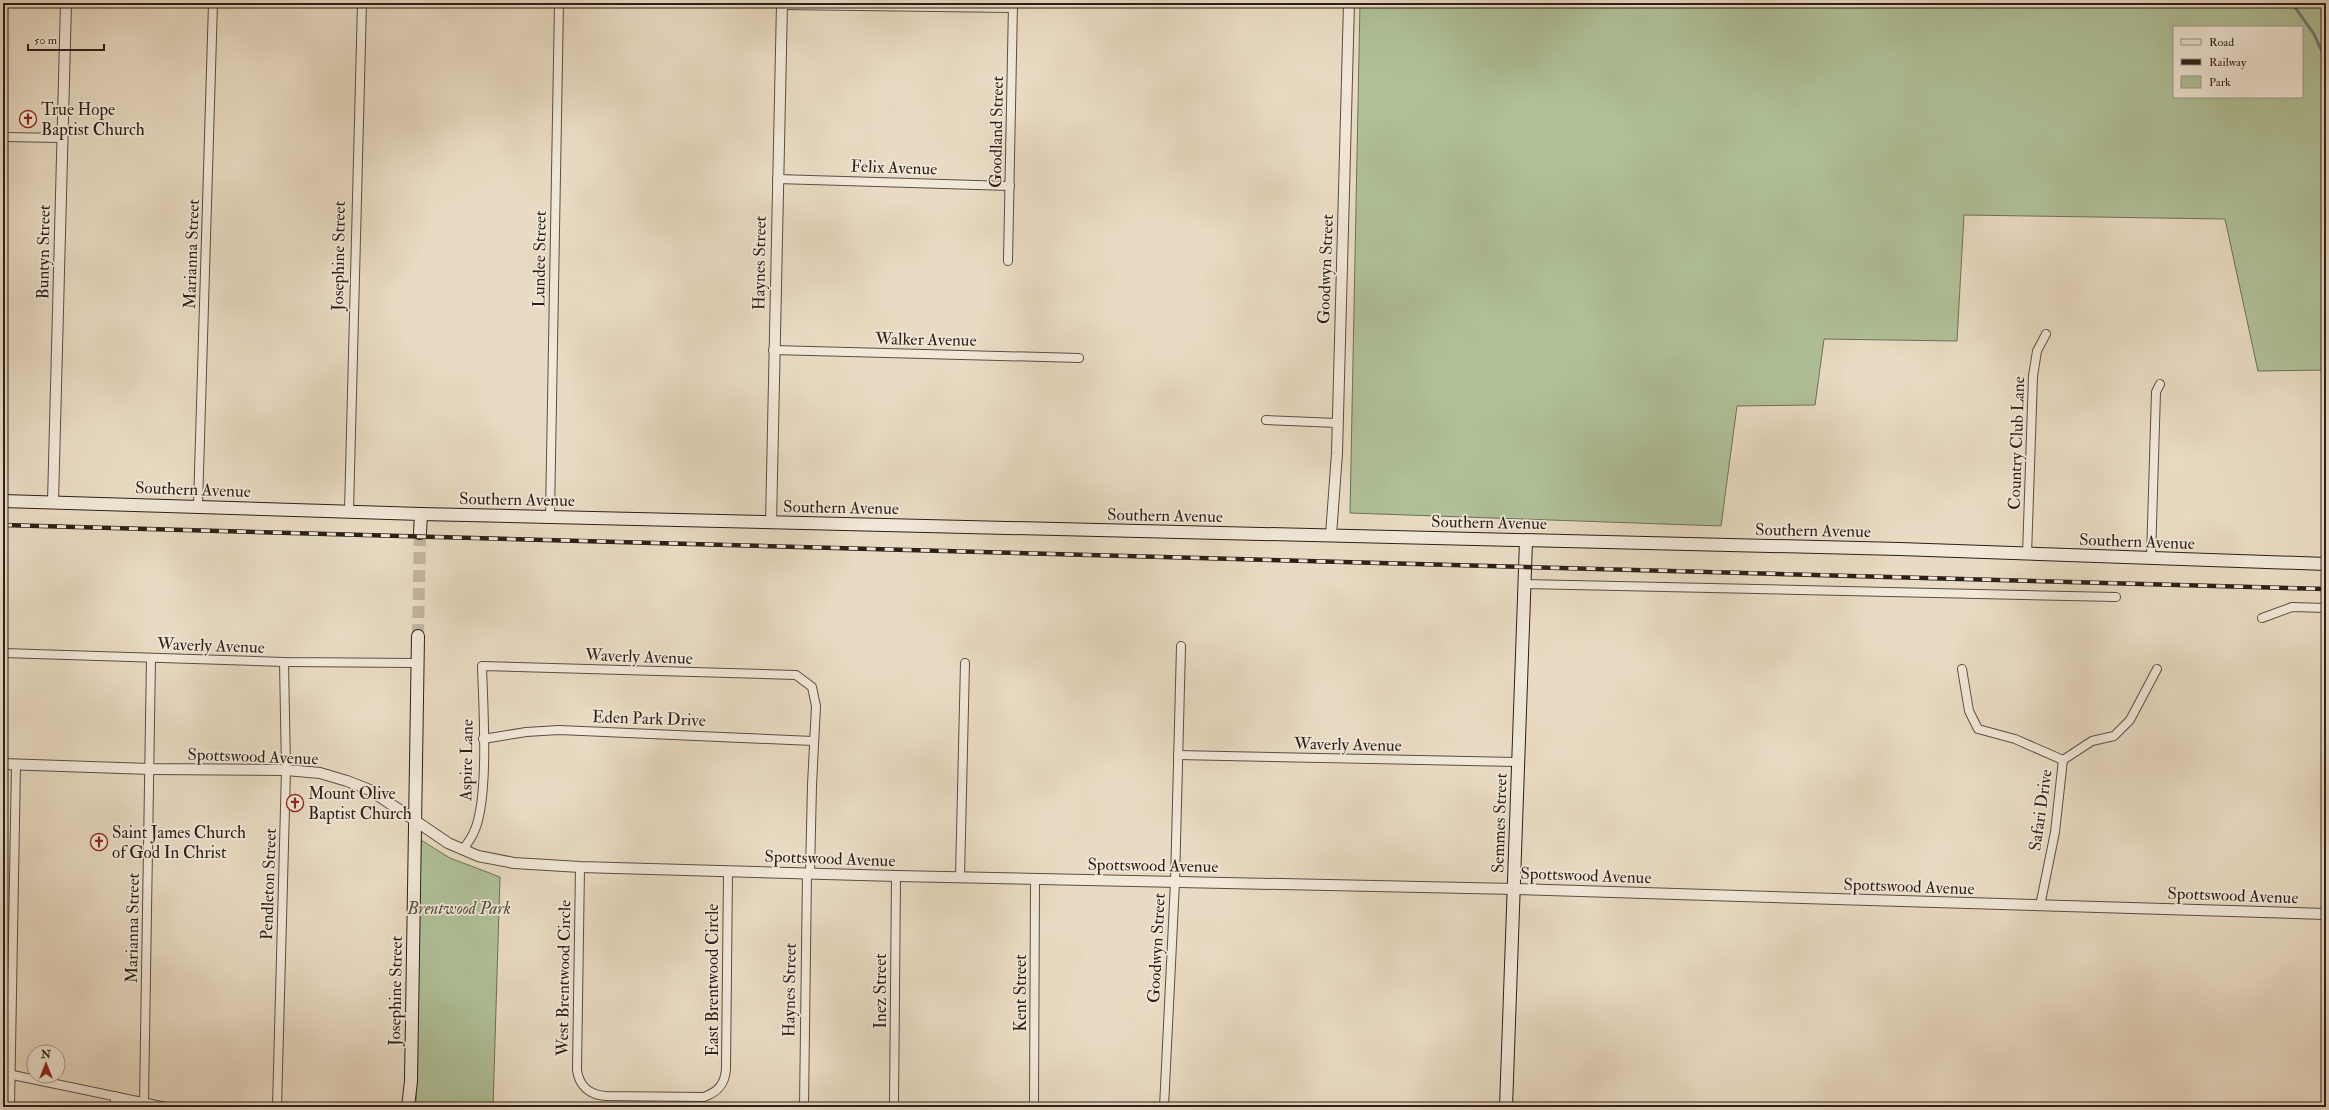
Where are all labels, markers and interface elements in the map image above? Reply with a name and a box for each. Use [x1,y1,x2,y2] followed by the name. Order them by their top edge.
[28,26,104,52] scale bar
[2173,26,2303,98] legend
[34,33,58,48] text: 50 m
[2209,35,2234,50] text: Road
[2209,55,2247,70] text: Railway
[985,75,1008,188] street label: Goodland Street
[2209,75,2231,90] text: Park
[41,99,145,141] place label: True Hope Baptist Church
[18,109,38,129] church icon: True Hope Baptist Church
[850,155,938,180] street label: Felix Avenue
[179,198,204,309] street label: Marianna Street
[327,200,351,312] street label: Josephine Street
[32,204,56,300] street label: Buntyn Street
[528,210,551,308] street label: Lundee Street
[1313,213,1339,324] street label: Goodwyn Street
[748,215,772,310] street label: Haynes Street
[874,328,977,351] street label: Walker Avenue
[2004,376,2030,510] street label: Country Club Lane
[135,477,251,502] street label: Southern Avenue
[459,488,575,511] street label: Southern Avenue
[783,496,899,519] street label: Southern Avenue
[1107,504,1223,527] street label: Southern Avenue
[1431,511,1547,534] street label: Southern Avenue
[1755,519,1871,542] street label: Southern Avenue
[2079,529,2195,554] street label: Southern Avenue
[156,633,265,659] street label: Waverly Avenue
[584,644,693,670] street label: Waverly Avenue
[592,706,706,731] street label: Eden Park Drive
[455,719,479,802] street label: Aspire Lane
[1293,733,1402,757] street label: Waverly Avenue
[187,744,319,770] street label: Spottswood Avenue
[2024,768,2057,852] street label: Safari Drive
[1487,772,1512,874] street label: Semmes Street
[308,783,412,825] place label: Mount Olive Baptist Church
[285,793,305,813] church icon: Mount Olive Baptist Church
[112,822,246,863] place label: Saint James Church of God In Christ
[256,827,281,940] street label: Pendleton Street
[89,832,109,852] church icon: Saint James Church of God In Christ
[764,846,896,872] street label: Spottswood Avenue
[1087,854,1219,878] street label: Spottswood Avenue
[1520,863,1652,889] street label: Spottswood Avenue
[121,872,144,983] street label: Marianna Street
[1843,874,1975,900] street label: Spottswood Avenue
[2167,883,2299,909] street label: Spottswood Avenue
[1143,892,1171,1004] street label: Goodwyn Street
[406,898,511,919] park label: Brentwood Park
[552,900,575,1057] street label: West Brentwood Circle
[702,904,723,1056] street label: East Brentwood Circle
[384,935,408,1047] street label: Josephine Street
[778,942,802,1037] street label: Haynes Street
[870,953,891,1029] street label: Inez Street
[1010,954,1031,1032] street label: Kent Street
[26,1044,66,1084] north arrow
[40,1048,52,1061] text: N

